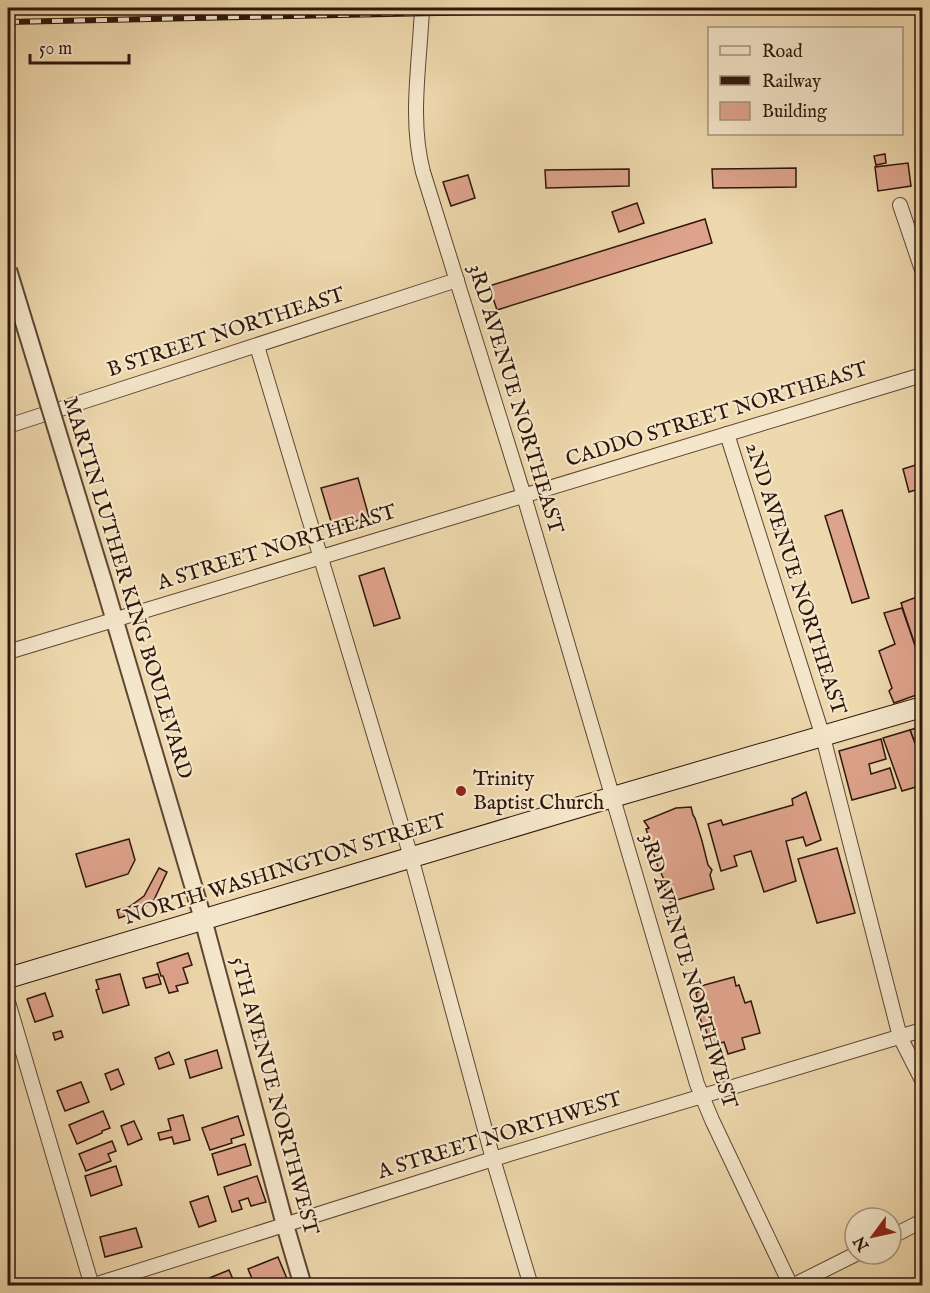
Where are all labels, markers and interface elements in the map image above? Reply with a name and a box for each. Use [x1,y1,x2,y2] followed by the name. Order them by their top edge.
[30,27,129,65] scale bar
[708,27,903,135] legend
[39,38,72,61] text: 50 m
[762,41,803,64] text: Road
[762,71,821,94] text: Railway
[762,101,827,124] text: Building
[461,261,569,538] street label: 3RD AVENUE NORTHEAST
[104,282,349,384] street label: B STREET NORTHEAST
[563,356,872,474] street label: CADDO STREET NORTHEAST
[56,393,198,783] street label: MARTIN LUTHER KING BOULEVARD
[738,439,852,719] street label: 2ND AVENUE NORTHEAST
[153,499,400,598] street label: A STREET NORTHEAST
[473,766,604,817] place label: Trinity Baptist Church
[454,784,468,798] marker: Trinity Baptist Church
[121,808,450,932] street label: NORTH WASHINGTON STREET
[633,830,743,1113] street label: 3RD AVENUE NORTHWEST
[224,954,324,1239] street label: 5TH AVENUE NORTHWEST
[374,1086,626,1186] street label: A STREET NORTHWEST
[843,1206,903,1266] north arrow
[850,1232,875,1255] text: N

